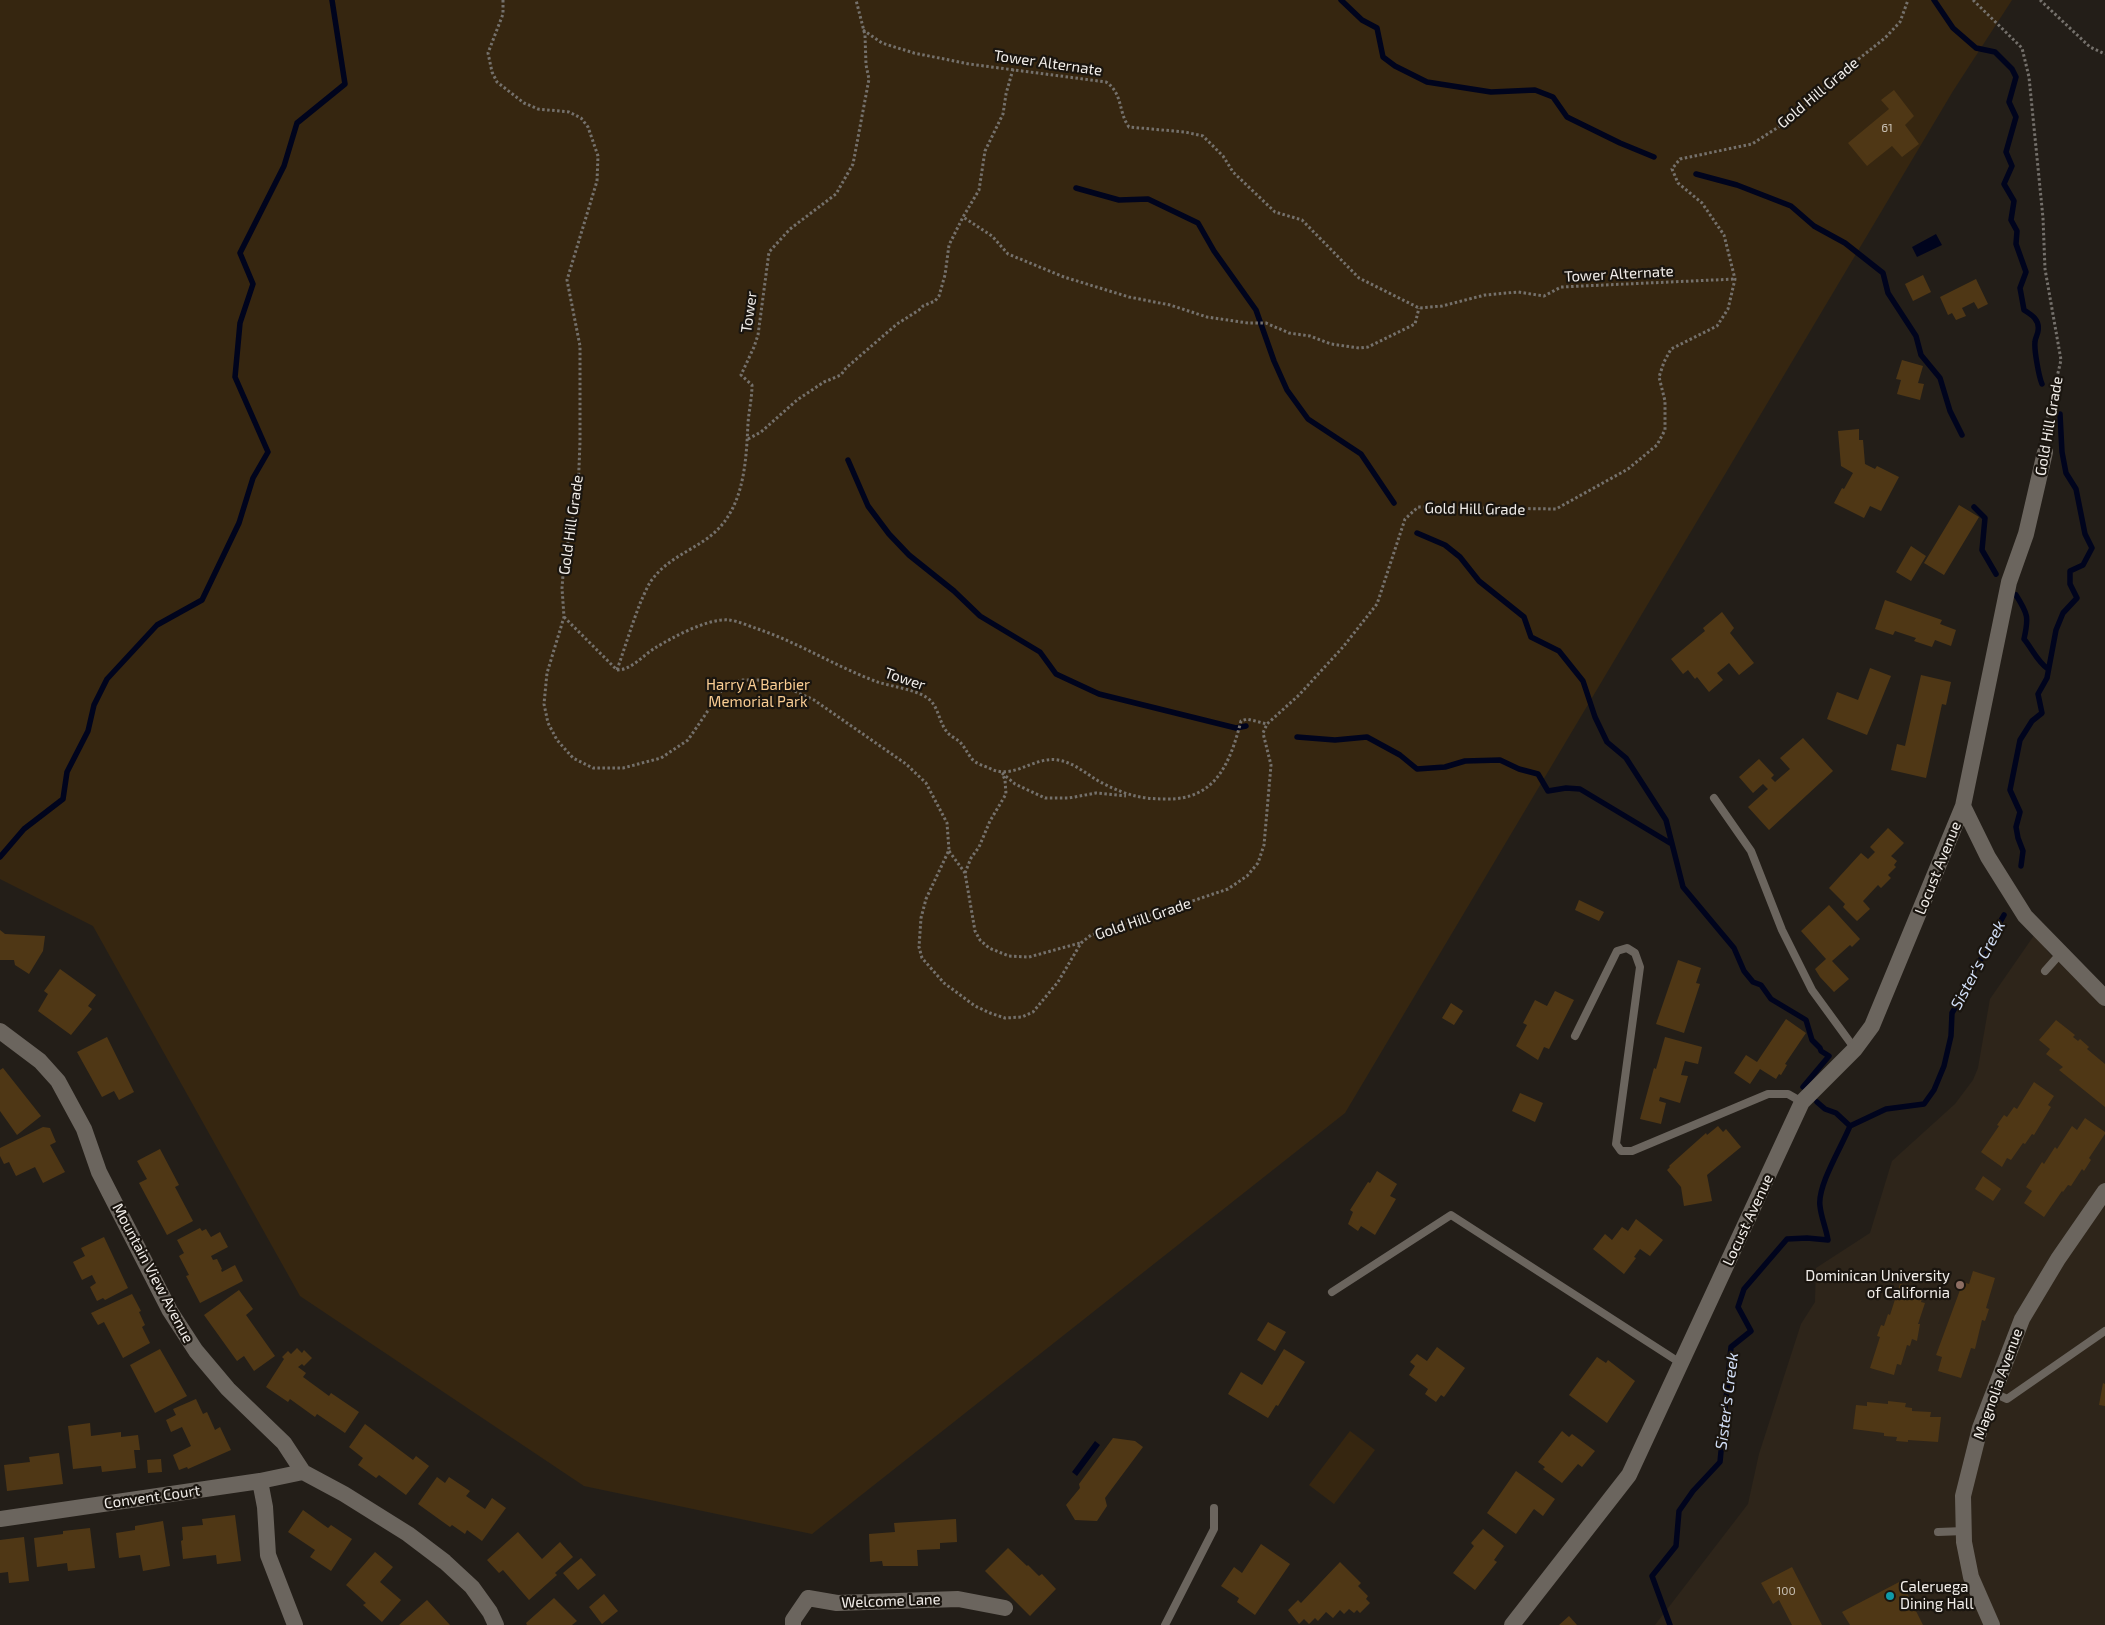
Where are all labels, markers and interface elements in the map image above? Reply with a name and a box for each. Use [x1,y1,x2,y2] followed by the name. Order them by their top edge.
[993,46,1103,80] street label: Tower Alternate
[1774,54,1862,132] street label: Gold Hill Grade
[1881,121,1893,135] house number: 61
[1564,262,1674,286] street label: Tower Alternate
[737,290,761,334] street label: Tower
[2031,375,2067,477] street label: Gold Hill Grade
[555,474,587,576] street label: Gold Hill Grade
[1425,499,1525,519] street label: Gold Hill Grade
[882,664,928,694] street label: Tower
[706,676,810,711] park label: Harry A Barbier Memorial Park
[1911,819,1965,917] street label: Locust Avenue
[1092,894,1194,944] street label: Gold Hill Grade
[1947,917,2009,1013] water label: Sister's Creek
[1719,1171,1777,1269] street label: Locust Avenue
[109,1200,197,1346] street label: Mountain View Avenue
[1805,1267,1950,1302] place label: Dominican University of California
[1954,1279,1966,1291] marker: Dominican University of California
[1970,1326,2026,1442] street label: Magnolia Avenue
[1712,1351,1742,1451] water label: Sister's Creek
[103,1481,201,1513] street label: Convent Court
[1900,1578,1974,1613] place label: Caleruega Dining Hall
[1776,1584,1796,1598] house number: 100
[841,1590,941,1612] street label: Welcome Lane
[1884,1590,1896,1602] marker: Caleruega Dining Hall

